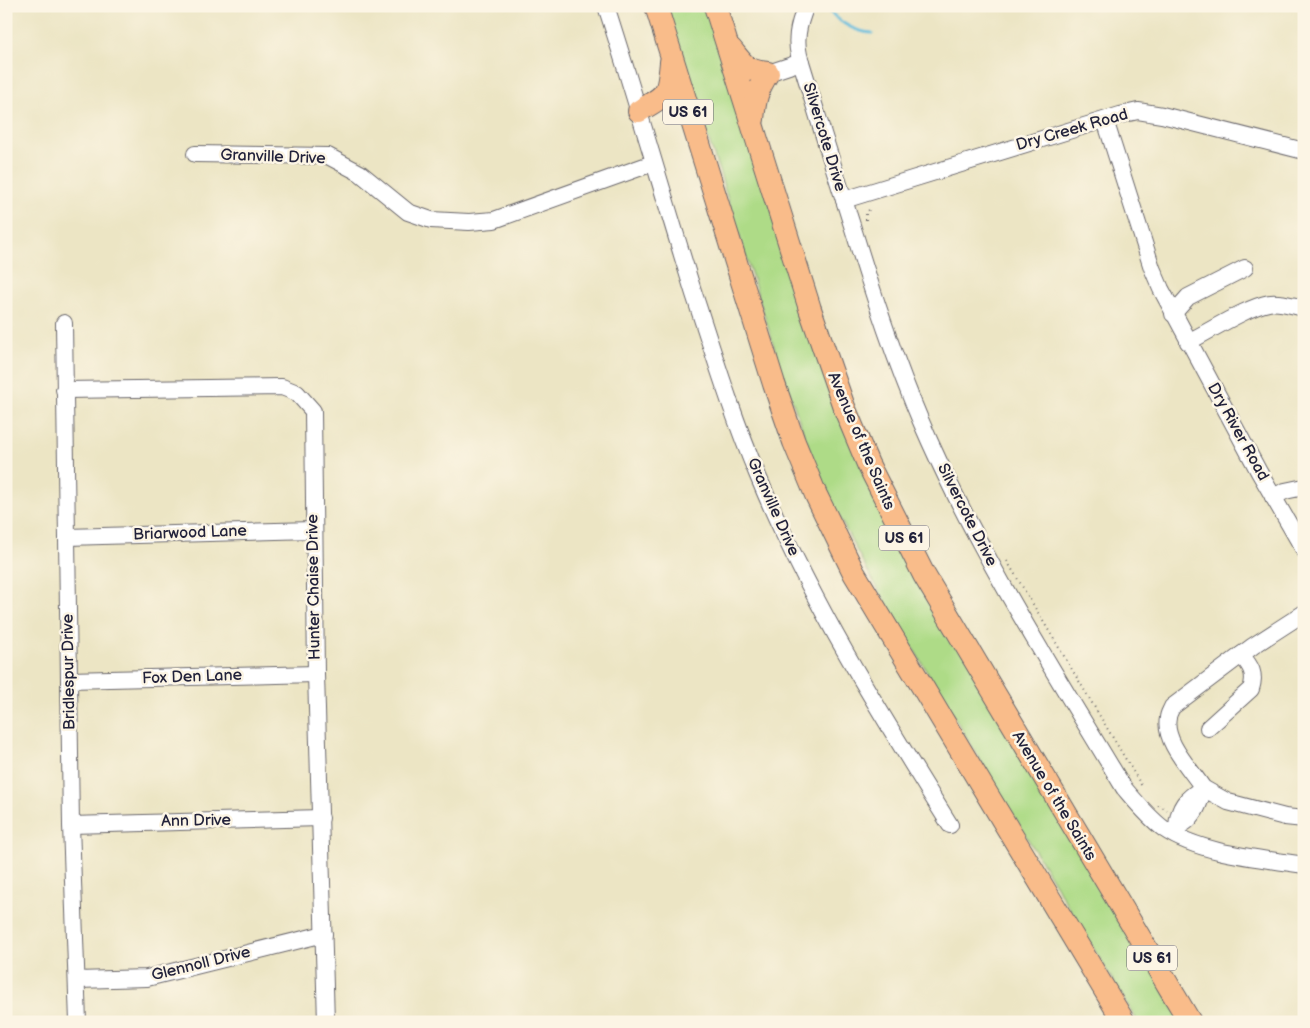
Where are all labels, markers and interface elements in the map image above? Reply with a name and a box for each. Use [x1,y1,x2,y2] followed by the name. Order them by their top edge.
[798,80,850,194] street label: Silvercote Drive
[663,100,713,124] road number: US 61
[1014,105,1130,155] street label: Dry Creek Road
[220,146,327,168] street label: Granville Drive
[823,369,899,513] street label: Avenue of the Saints
[1203,380,1273,484] street label: Dry River Road
[743,455,803,559] street label: Granville Drive
[933,460,1001,570] street label: Silvercote Drive
[303,513,325,660] street label: Hunter Chaise Drive
[133,522,248,544] street label: Briarwood Lane
[879,526,929,550] road number: US 61
[58,613,80,730] street label: Bridlespur Drive
[142,666,243,688] street label: Fox Den Lane
[1008,728,1100,864] street label: Avenue of the Saints
[161,811,232,831] street label: Ann Drive
[150,942,253,985] street label: Glennoll Drive
[1127,946,1177,970] road number: US 61

